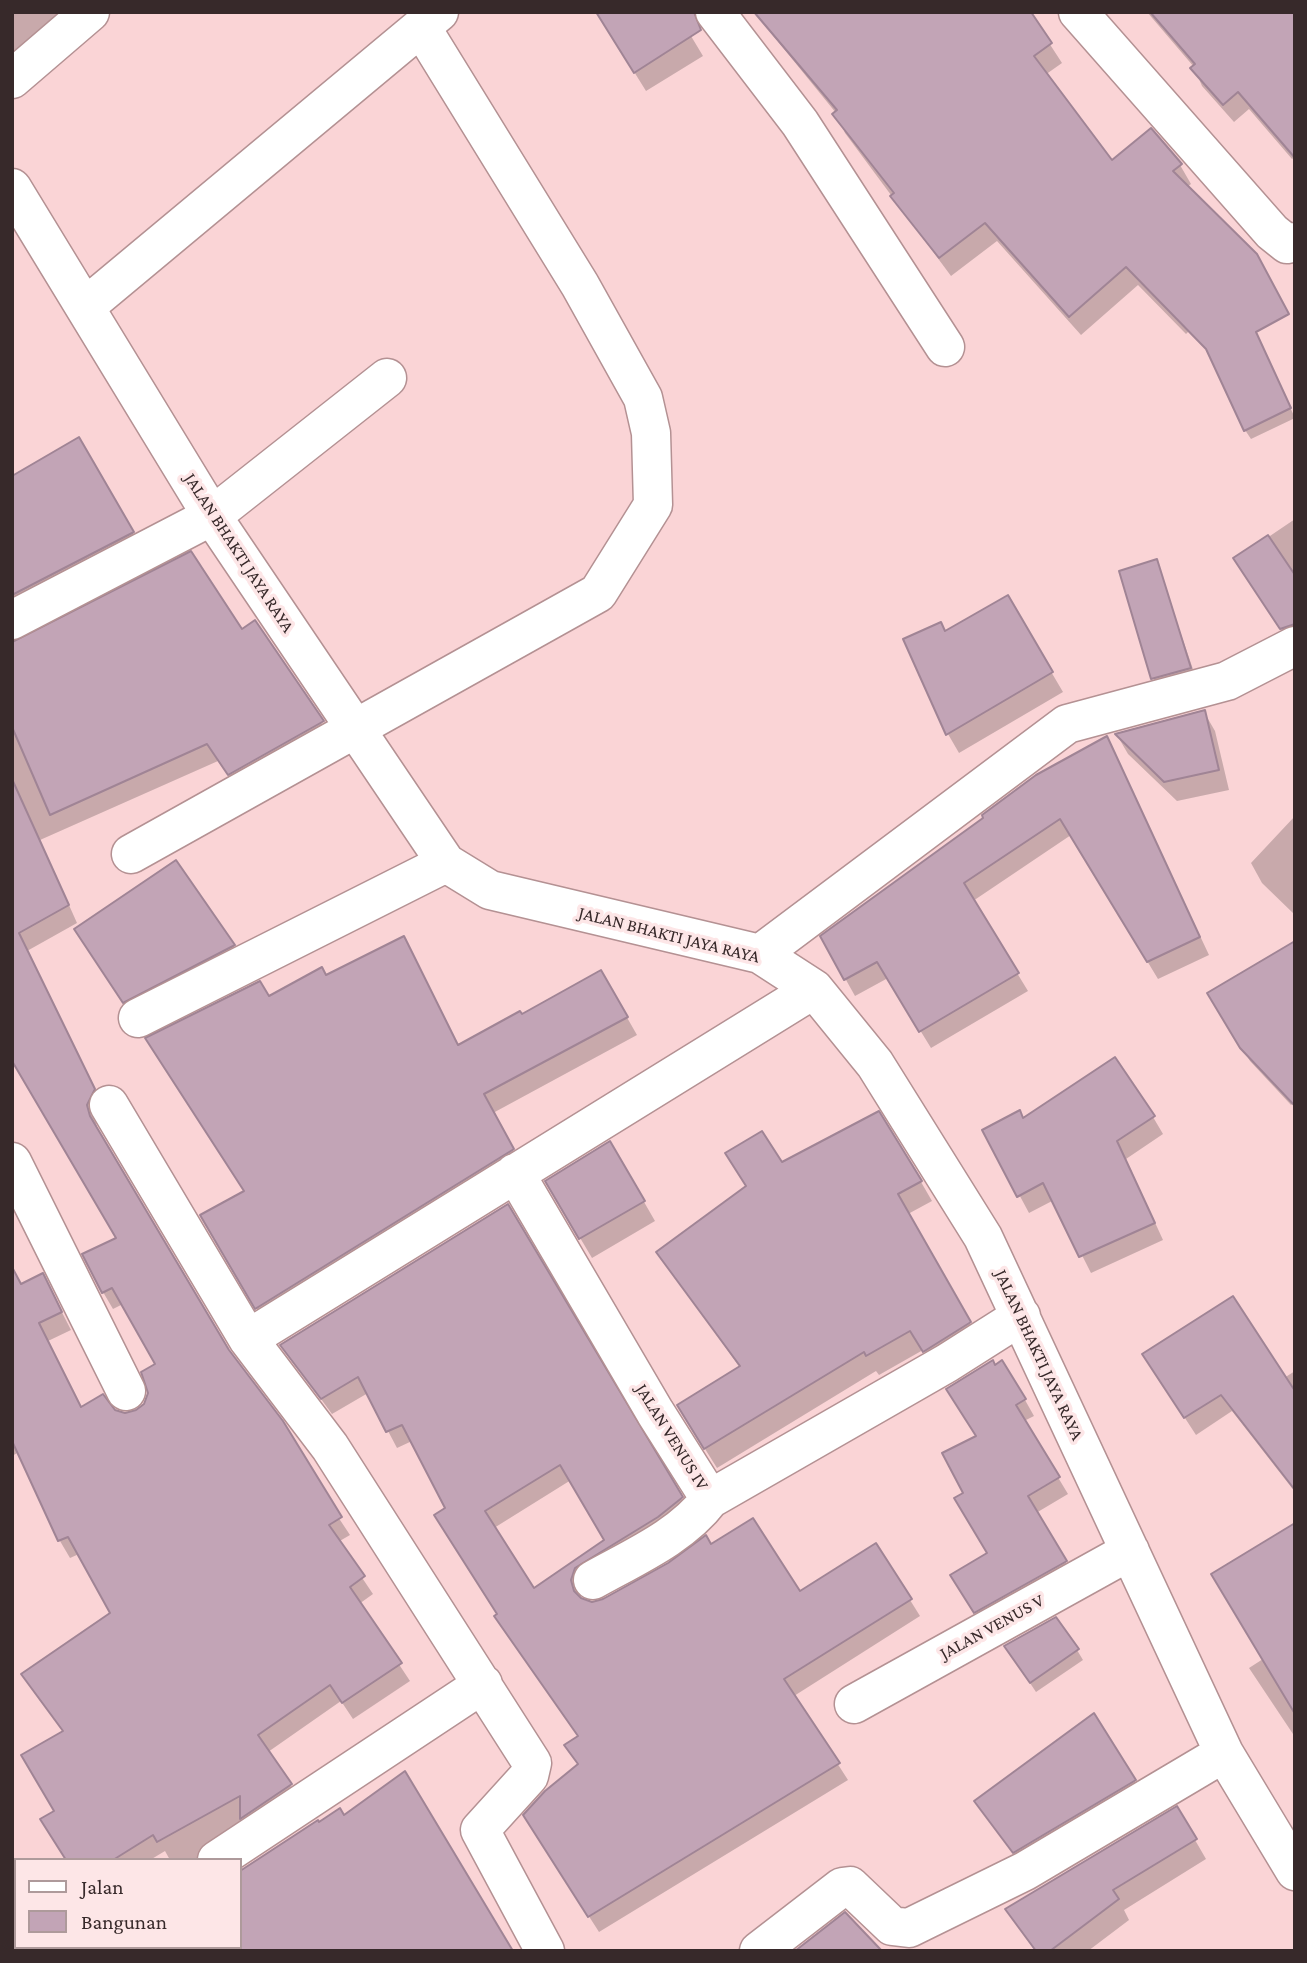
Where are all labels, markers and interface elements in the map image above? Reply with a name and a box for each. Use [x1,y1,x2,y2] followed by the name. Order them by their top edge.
[179,469,299,637] street label: JALAN BHAKTI JAYA RAYA
[576,902,762,968] street label: JALAN BHAKTI JAYA RAYA
[990,1266,1088,1444] street label: JALAN BHAKTI JAYA RAYA
[631,1380,713,1494] street label: JALAN VENUS IV
[936,1590,1048,1664] street label: JALAN VENUS V
[14,1858,242,1949] legend
[81,1875,123,1899] text: Jalan
[81,1910,167,1934] text: Bangunan

